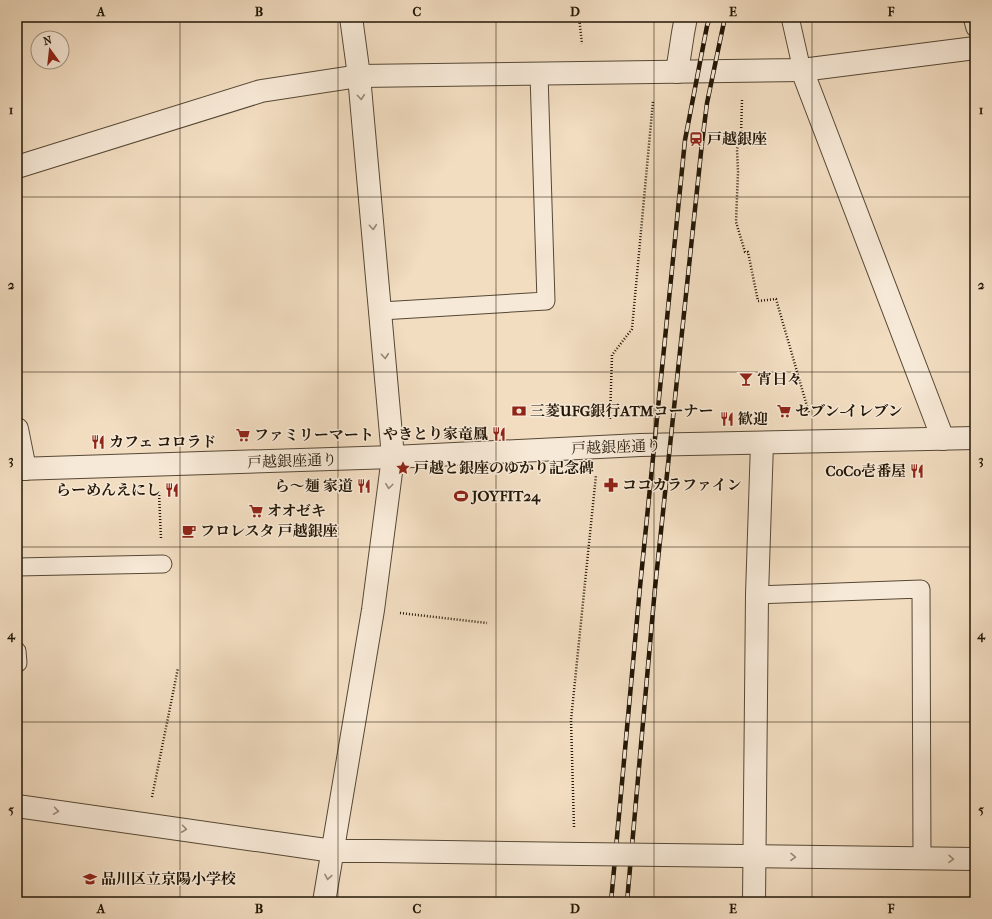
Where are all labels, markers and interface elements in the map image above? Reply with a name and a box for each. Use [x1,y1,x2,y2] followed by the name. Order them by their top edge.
[96,4,106,19] text: A
[255,4,264,19] text: B
[413,4,422,19] text: C
[570,4,580,19] text: D
[729,4,737,19] text: E
[887,4,895,19] text: F
[30,30,70,70] north arrow
[42,33,54,48] text: N
[357,94,366,100] one-way arrow
[9,102,14,117] text: 1
[979,102,984,117] text: 1
[707,130,767,148] place label: 戸越銀座
[688,131,704,147] station icon: 戸越銀座
[368,224,377,230] one-way arrow
[8,277,15,292] text: 2
[978,277,985,292] text: 2
[380,353,389,359] one-way arrow
[757,370,802,388] place label: 宵日々
[738,371,754,387] bar icon: 宵日々
[530,402,714,420] place label: 三菱UFG銀行ATMコーナー
[795,402,903,420] place label: セブン-イレブン
[511,403,527,419] bank icon: 三菱UFG銀行ATMコーナー
[776,403,792,419] supermarket icon: セブン-イレブン
[738,410,768,428] place label: 歓迎
[719,411,735,427] restaurant icon: 歓迎
[383,425,488,443] place label: やきとり家竜鳳
[254,426,374,444] place label: ファミリーマート
[491,426,507,442] restaurant icon: やきとり家竜鳳
[235,427,251,443] supermarket icon: ファミリーマート
[109,433,216,451] place label: カフェ コロラド
[90,434,106,450] restaurant icon: カフェ コロラド
[571,436,661,458] street label: 戸越銀座通り
[247,450,337,472] street label: 戸越銀座通り
[8,452,14,468] text: 3
[978,452,984,468] text: 3
[414,459,594,477] place label: 戸越と銀座のゆかり記念碑
[395,460,411,476] place icon: 戸越と銀座のゆかり記念碑
[826,462,906,480] place label: CoCo壱番屋
[909,463,925,479] restaurant icon: CoCo壱番屋
[622,476,742,494] place label: ココカラファイン
[275,477,353,495] place label: ら～麺 家道
[603,477,619,493] pharmacy icon: ココカラファイン
[356,478,372,494] restaurant icon: ら～麺 家道
[56,481,161,499] place label: らーめんえにし
[164,482,180,498] restaurant icon: らーめんえにし
[385,483,394,489] one-way arrow
[470,487,541,505] place label: JOYFIT24
[453,488,469,504] sports icon: JOYFIT24
[267,502,326,520] place label: オオゼキ
[248,503,264,519] supermarket icon: オオゼキ
[200,522,338,540] place label: フロレスタ 戸越銀座
[181,523,197,539] cafe icon: フロレスタ 戸越銀座
[6,627,16,643] text: 4
[976,627,986,643] text: 4
[8,802,14,817] text: 5
[978,802,984,817] text: 5
[53,806,59,815] one-way arrow
[181,824,187,833] one-way arrow
[790,853,796,861] one-way arrow
[948,855,954,863] one-way arrow
[101,870,236,888] place label: 品川区立京陽小学校
[82,871,98,887] school or university icon: 品川区立京陽小学校
[325,873,333,880] one-way arrow
[96,901,106,916] text: A
[255,901,264,916] text: B
[413,901,422,916] text: C
[570,901,580,916] text: D
[729,901,737,916] text: E
[887,901,895,916] text: F

